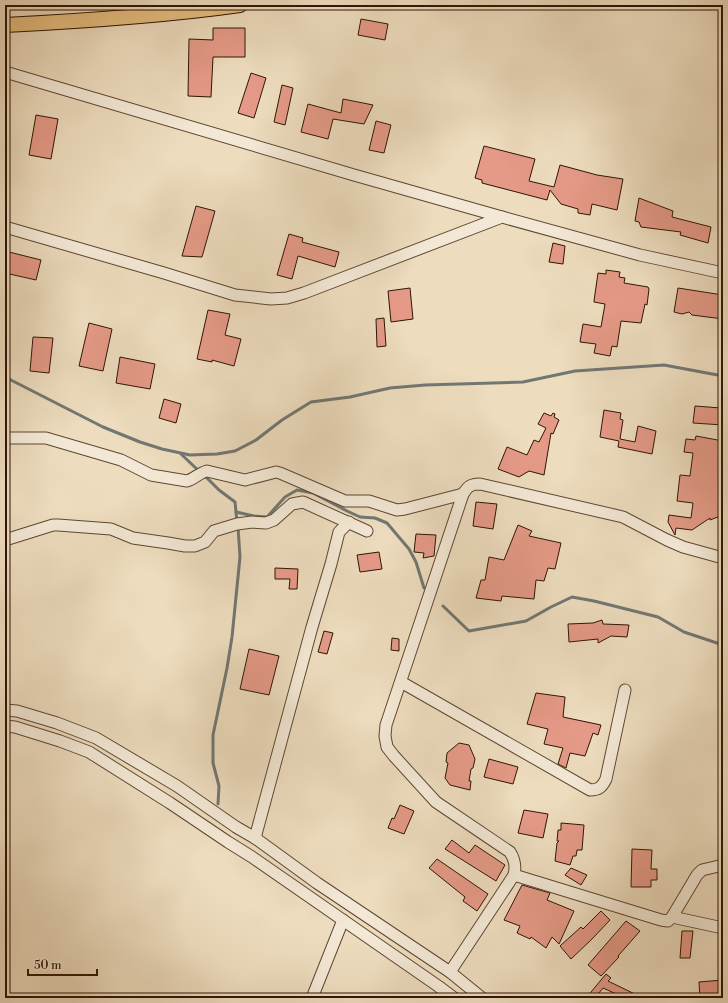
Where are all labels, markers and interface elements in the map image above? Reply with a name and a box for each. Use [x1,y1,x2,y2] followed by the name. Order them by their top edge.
[28,951,97,977] scale bar
[34,958,62,973] text: 50 m

